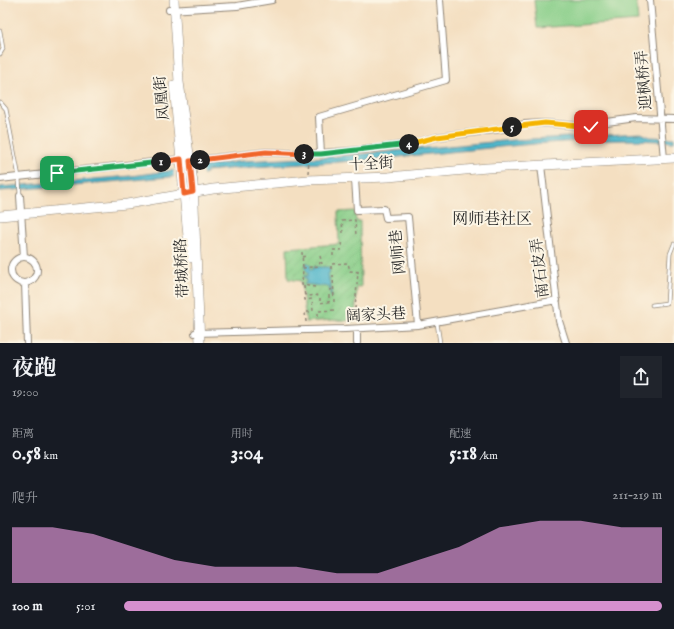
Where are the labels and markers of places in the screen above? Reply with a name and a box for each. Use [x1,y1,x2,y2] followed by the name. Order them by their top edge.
[574,110,608,144] pin
[502,117,522,137] pin: 5
[399,134,419,154] pin: 4
[294,144,314,164] pin: 3
[190,150,210,170] pin: 2
[151,152,171,172] pin: 1
[40,156,74,190] pin

